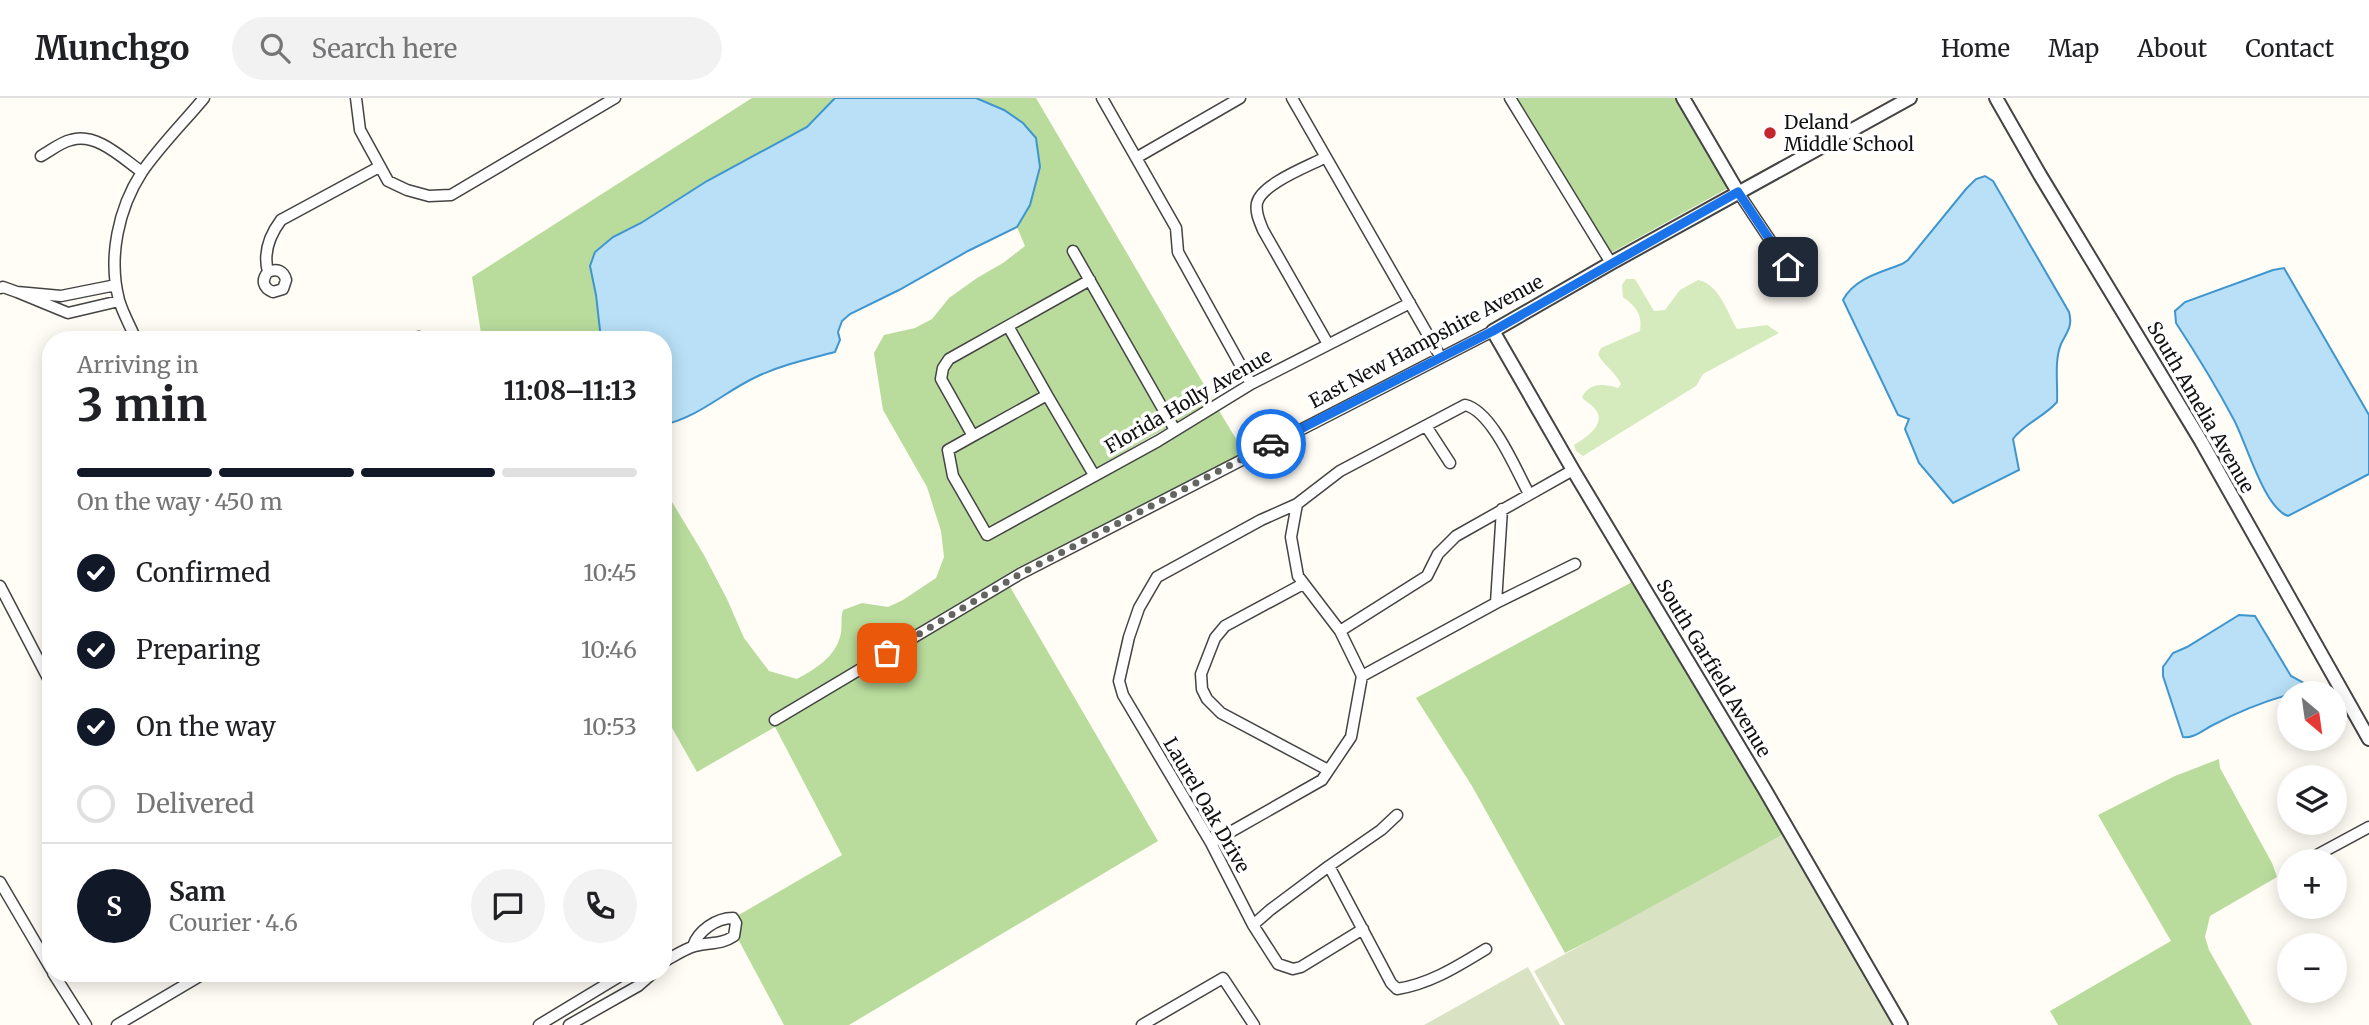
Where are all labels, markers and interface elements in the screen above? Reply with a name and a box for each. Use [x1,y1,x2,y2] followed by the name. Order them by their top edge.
[232,17,722,80] search box
[35,28,190,69] text: Munchgo
[256,29,294,67] icon: search
[312,32,457,65] text: Search here
[1941,33,2010,64] text: Home
[2048,33,2099,64] text: Map
[2137,33,2207,64] text: About
[2245,33,2334,64] text: Contact
[1784,110,1914,156] place label: Deland Middle School
[1762,125,1778,141] marker: Deland Middle School
[1758,237,1818,297] pin
[1769,248,1807,286] icon: home
[1305,269,1547,413] street label: East New Hampshire Avenue
[2142,317,2260,497] street label: South Amelia Avenue
[1100,343,1276,459] street label: Florida Holly Avenue
[77,350,199,379] text: Arriving in
[503,374,637,407] text: 11:08–11:13
[77,376,207,434] text: 3 min
[1236,409,1306,479] courier
[1252,425,1290,463] icon: car
[77,487,283,516] text: On the way · 450 m
[77,554,115,592] icon: check
[136,556,271,589] text: Confirmed
[583,558,637,587] text: 10:45
[1651,575,1777,761] street label: South Garfield Avenue
[857,623,917,683] pin
[77,631,115,669] icon: check
[136,633,260,666] text: Preparing
[868,634,906,672] icon: bag
[581,635,637,664] text: 10:46
[2277,681,2347,751] north arrow
[2277,681,2347,1003] map controls
[77,708,115,746] icon: check
[136,710,276,743] text: On the way
[583,712,637,741] text: 10:53
[1159,733,1256,877] street label: Laurel Oak Drive
[2277,765,2347,835] button: layers
[136,787,255,820] text: Delivered
[2277,849,2347,919] button: +
[471,869,545,943] button: chat
[563,869,637,943] button: phone
[169,875,226,908] text: Sam
[106,890,122,923] text: S
[169,908,298,937] text: Courier · 4.6
[2277,933,2347,1003] button: −

